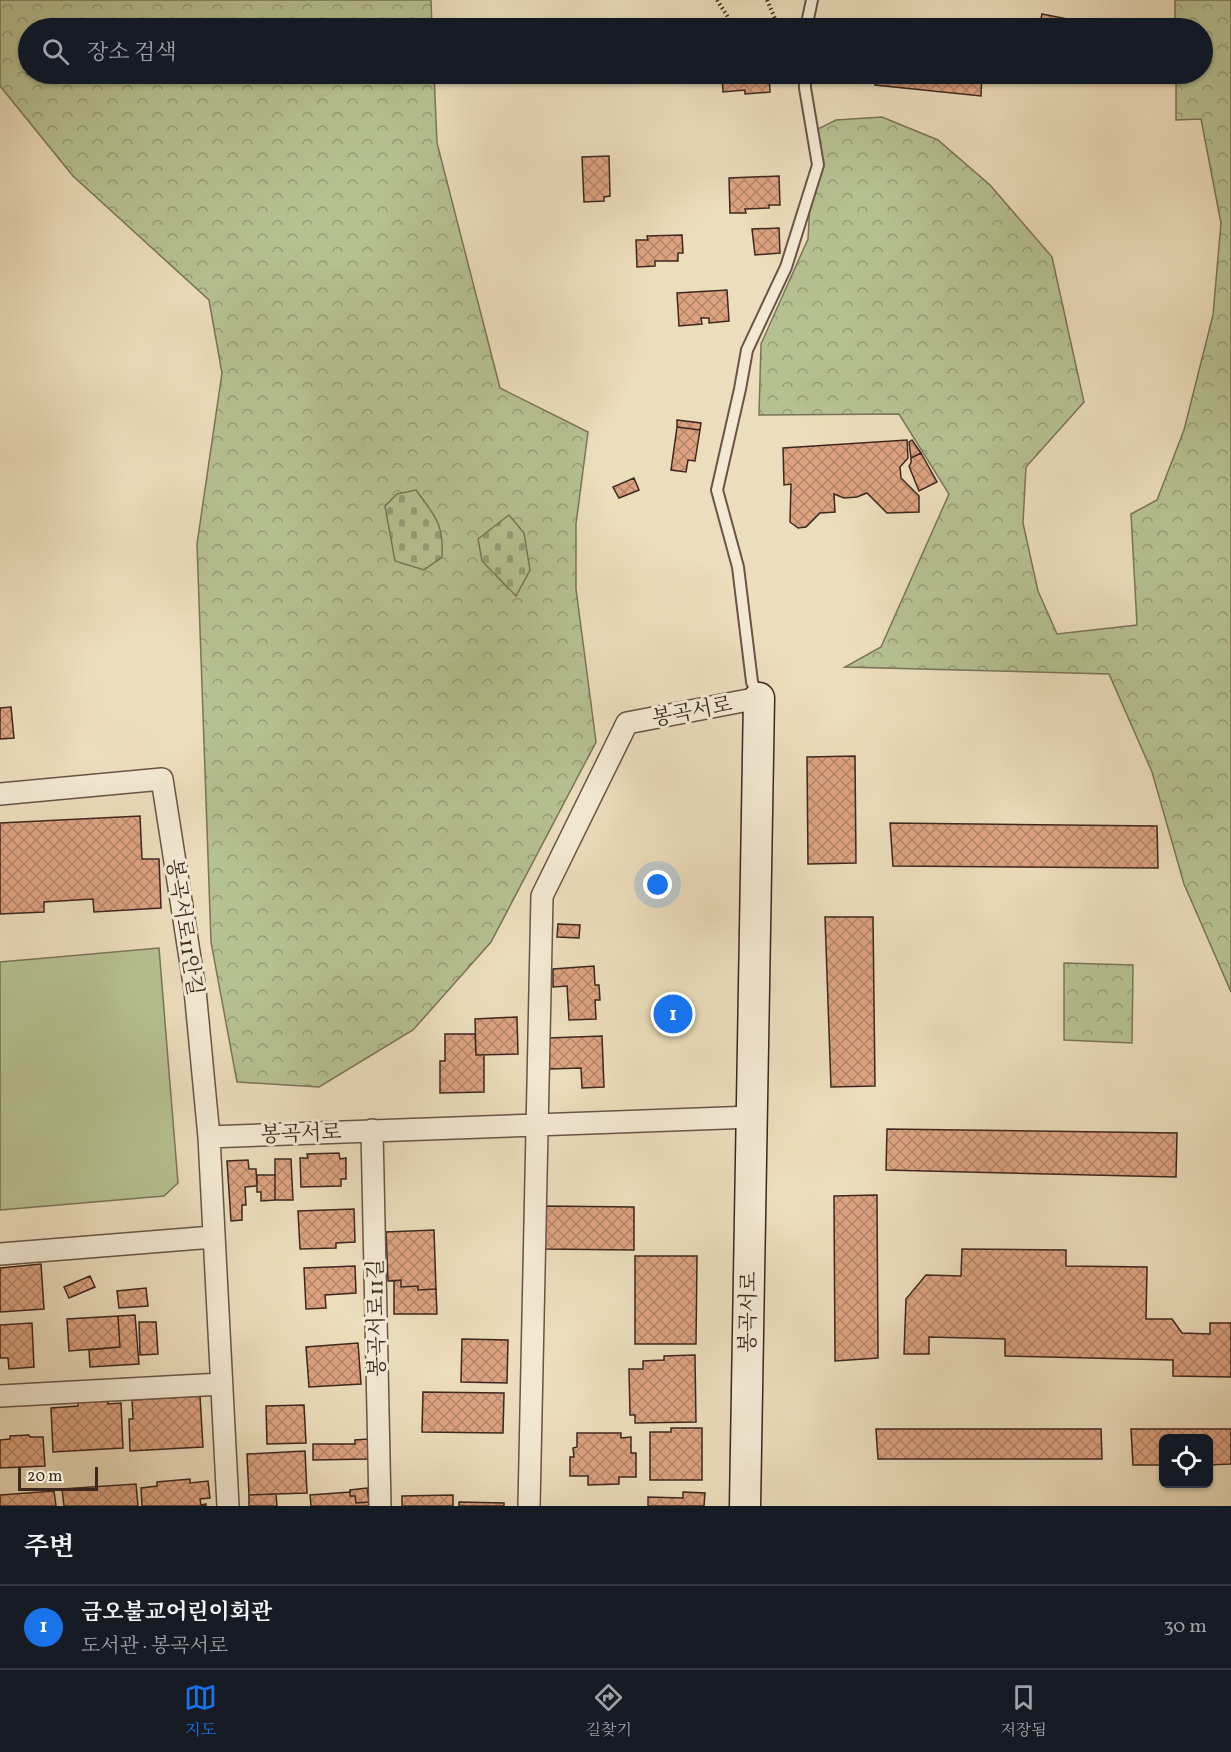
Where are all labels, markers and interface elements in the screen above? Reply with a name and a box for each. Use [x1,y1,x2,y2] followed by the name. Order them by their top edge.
[18,18,1213,84] search box
[39,35,72,68] icon: search
[87,38,176,69] text: 장소 검색
[650,690,735,734] street label: 봉곡서로
[158,857,209,998] street label: 봉곡서로11안길
[643,870,672,899] your location
[654,992,692,1036] pin: 1
[260,1119,342,1150] street label: 봉곡서로
[362,1259,393,1377] street label: 봉곡서로11길
[734,1271,765,1353] street label: 봉곡서로
[1159,1434,1213,1488] map controls
[1159,1434,1213,1488] button: locate
[18,1464,98,1492] scale bar
[27,1466,62,1488] text: 20 m
[24,1530,74,1566] text: 주변
[81,1598,272,1629] text: 금오불교어린이회관
[39,1613,48,1641] text: 1
[1163,1613,1207,1641] text: 30 m
[81,1633,228,1661] text: 도서관 · 봉곡서로
[184,1681,217,1742] tab: 지도
[586,1681,632,1742] tab: 길찾기
[1000,1681,1047,1742] tab: 저장됨

